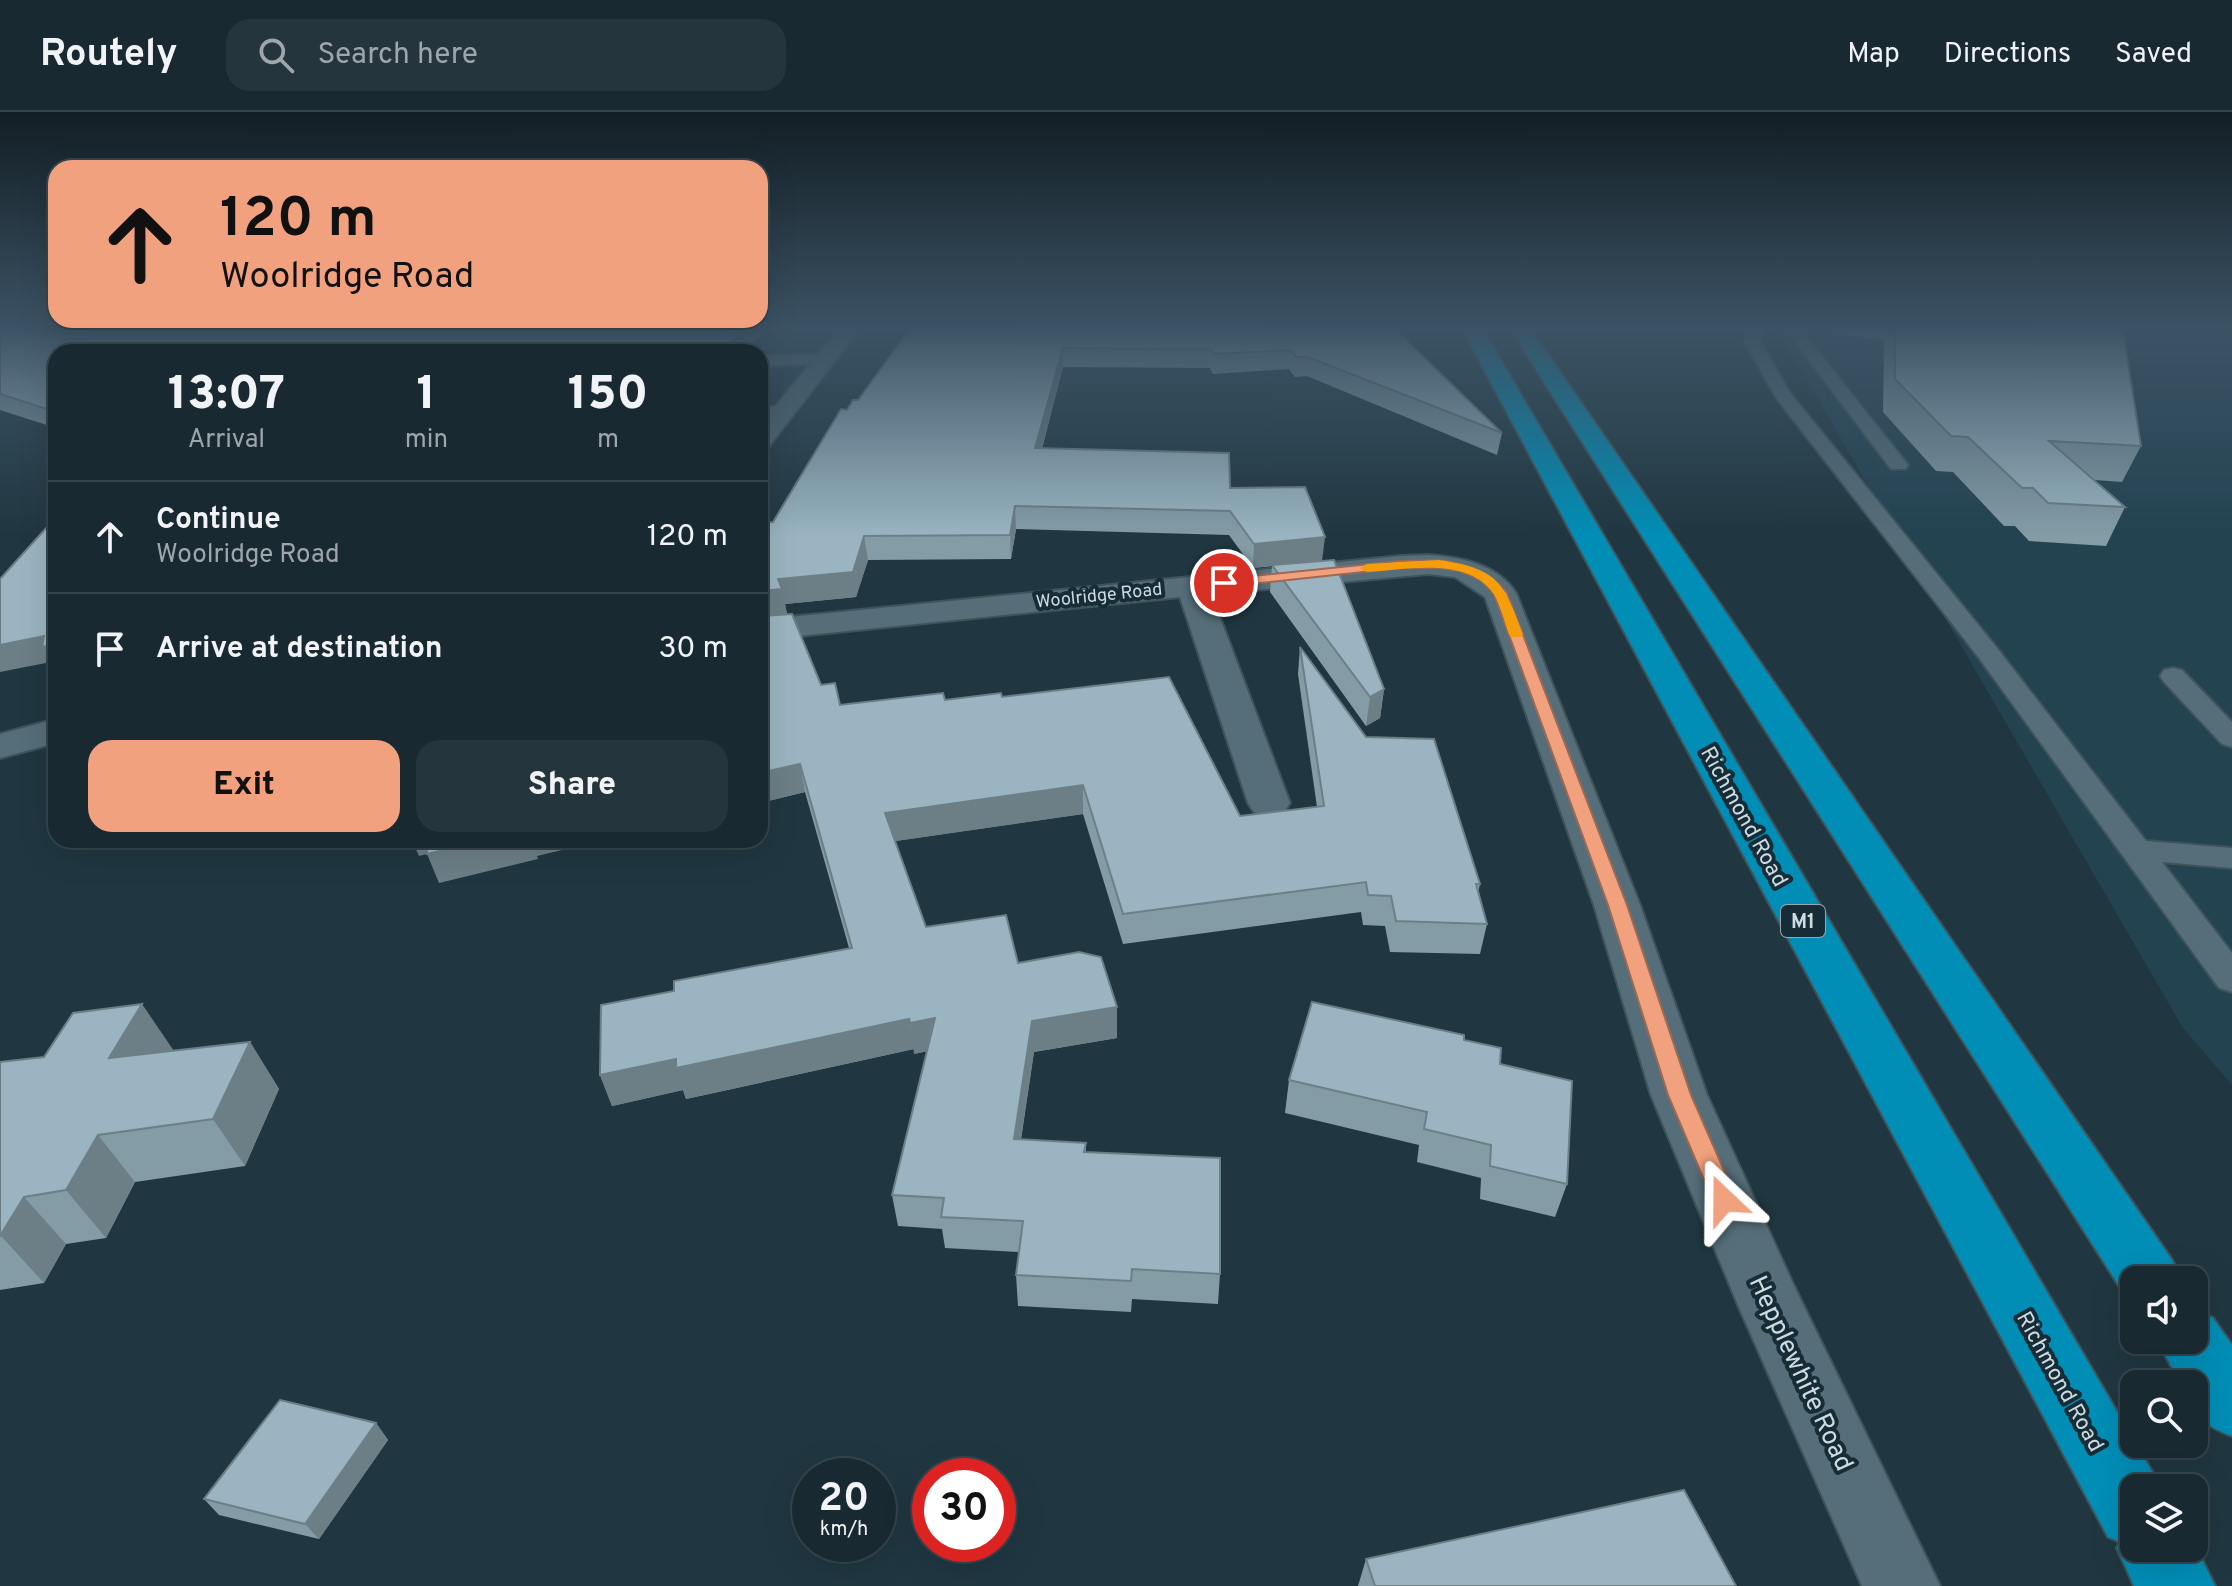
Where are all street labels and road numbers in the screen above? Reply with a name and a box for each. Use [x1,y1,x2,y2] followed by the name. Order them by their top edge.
[1035,578,1164,615] street label: Woolridge Road
[1693,742,1792,892] street label: Richmond Road
[1781,905,1825,937] road number: M1
[1740,1271,1859,1477] street label: Hepplewhite Road
[2009,1307,2108,1457] street label: Richmond Road

